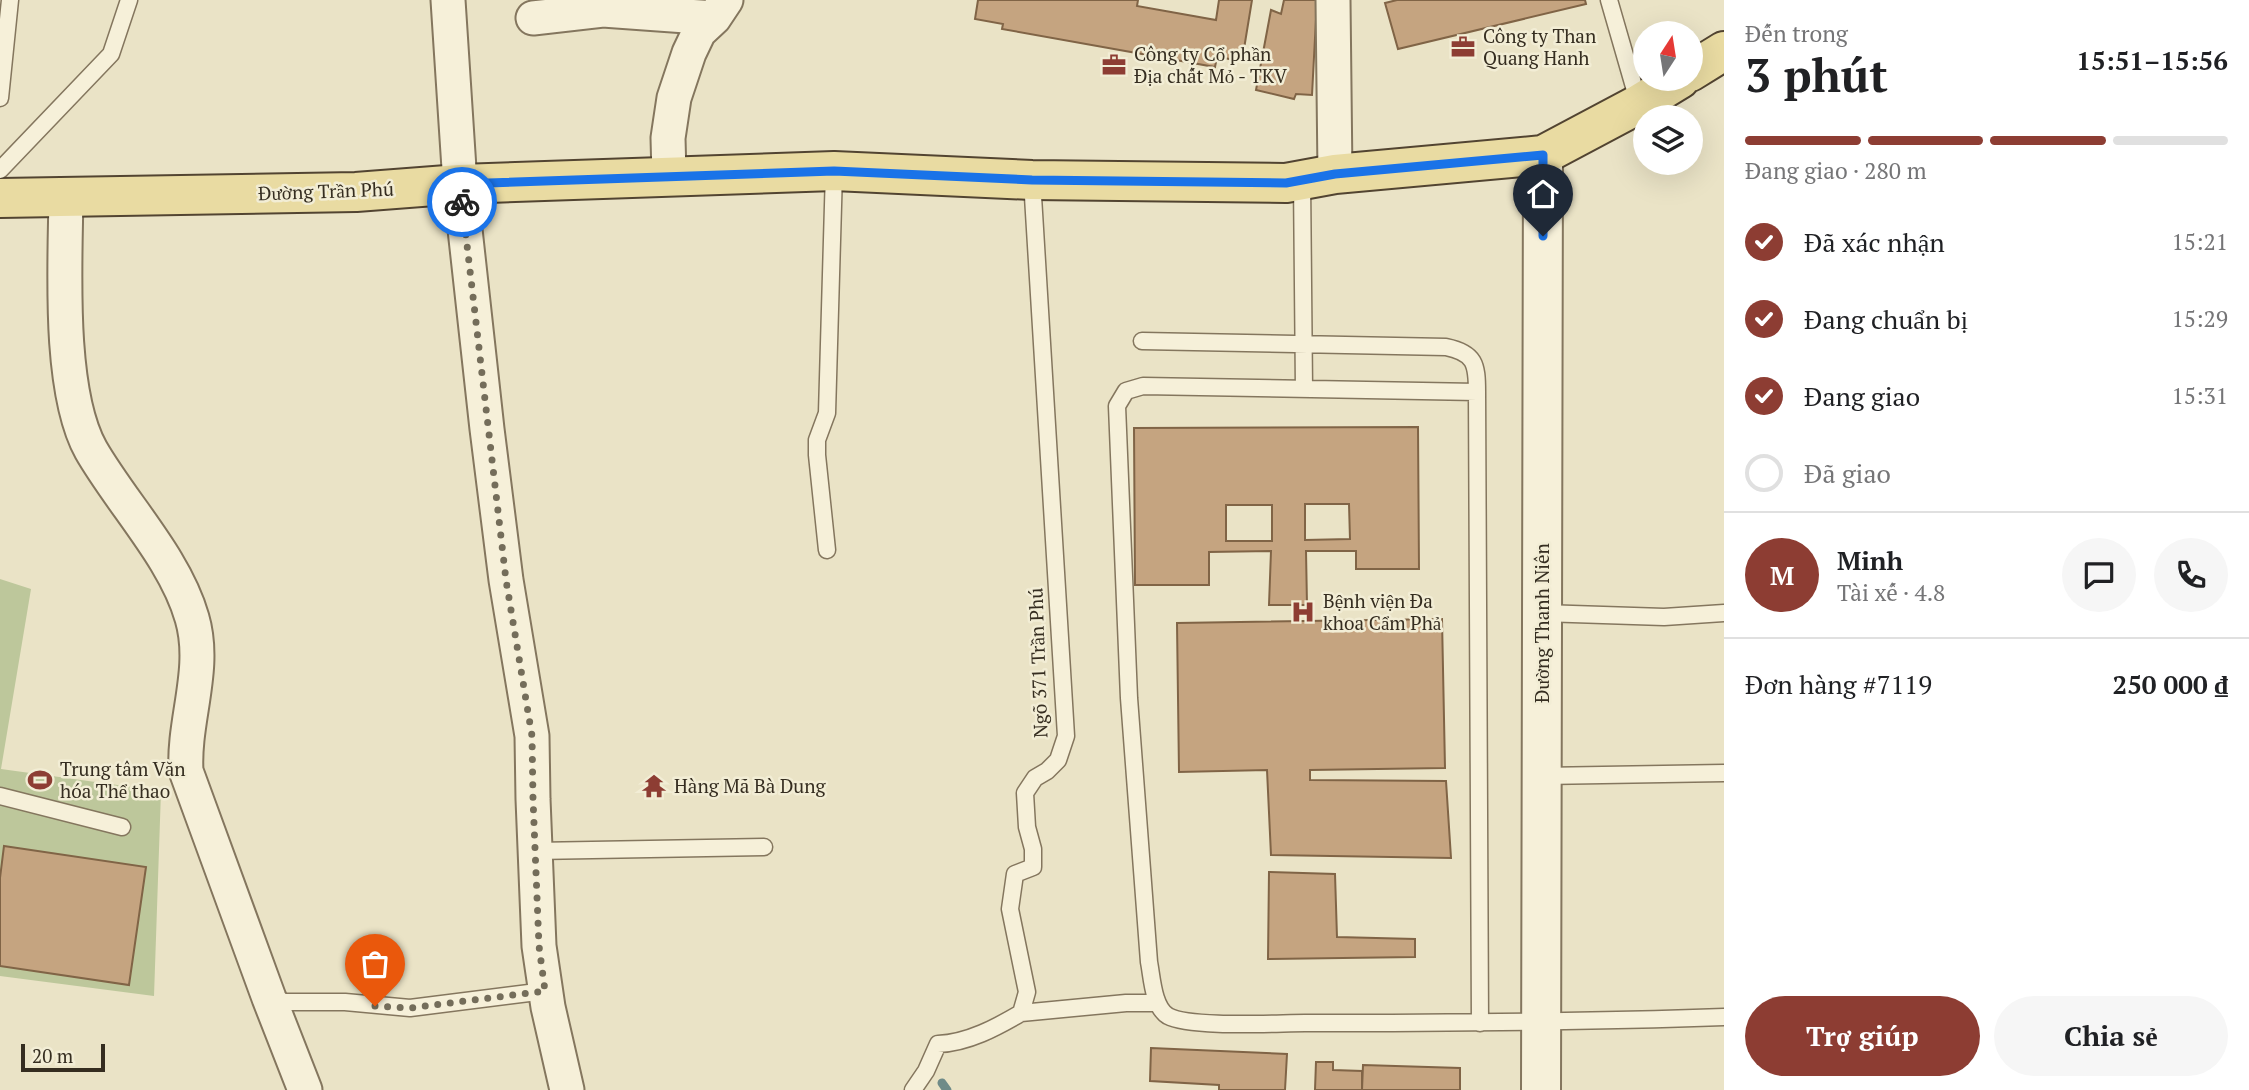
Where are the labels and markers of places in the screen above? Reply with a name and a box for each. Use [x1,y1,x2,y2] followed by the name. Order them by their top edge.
[1483,23,1596,70] place label: Công ty Than Quang Hanh
[1449,33,1477,61] office icon: Công ty Than Quang Hanh
[1134,41,1287,88] place label: Công ty Cổ phần Địa chất Mỏ - TKV
[1100,51,1128,79] office icon: Công ty Cổ phần Địa chất Mỏ - TKV
[1513,164,1573,236] pin
[1323,588,1442,635] place label: Bệnh viện Đa khoa Cẩm Phả
[1289,598,1317,626] hospital icon: Bệnh viện Đa khoa Cẩm Phả
[60,756,186,803] place label: Trung tâm Văn hóa Thể thao
[26,766,54,794] sports icon: Trung tâm Văn hóa Thể thao
[640,772,668,800] temple icon: Hàng Mã Bà Dung
[674,773,827,798] place label: Hàng Mã Bà Dung
[345,934,405,1006] pin

